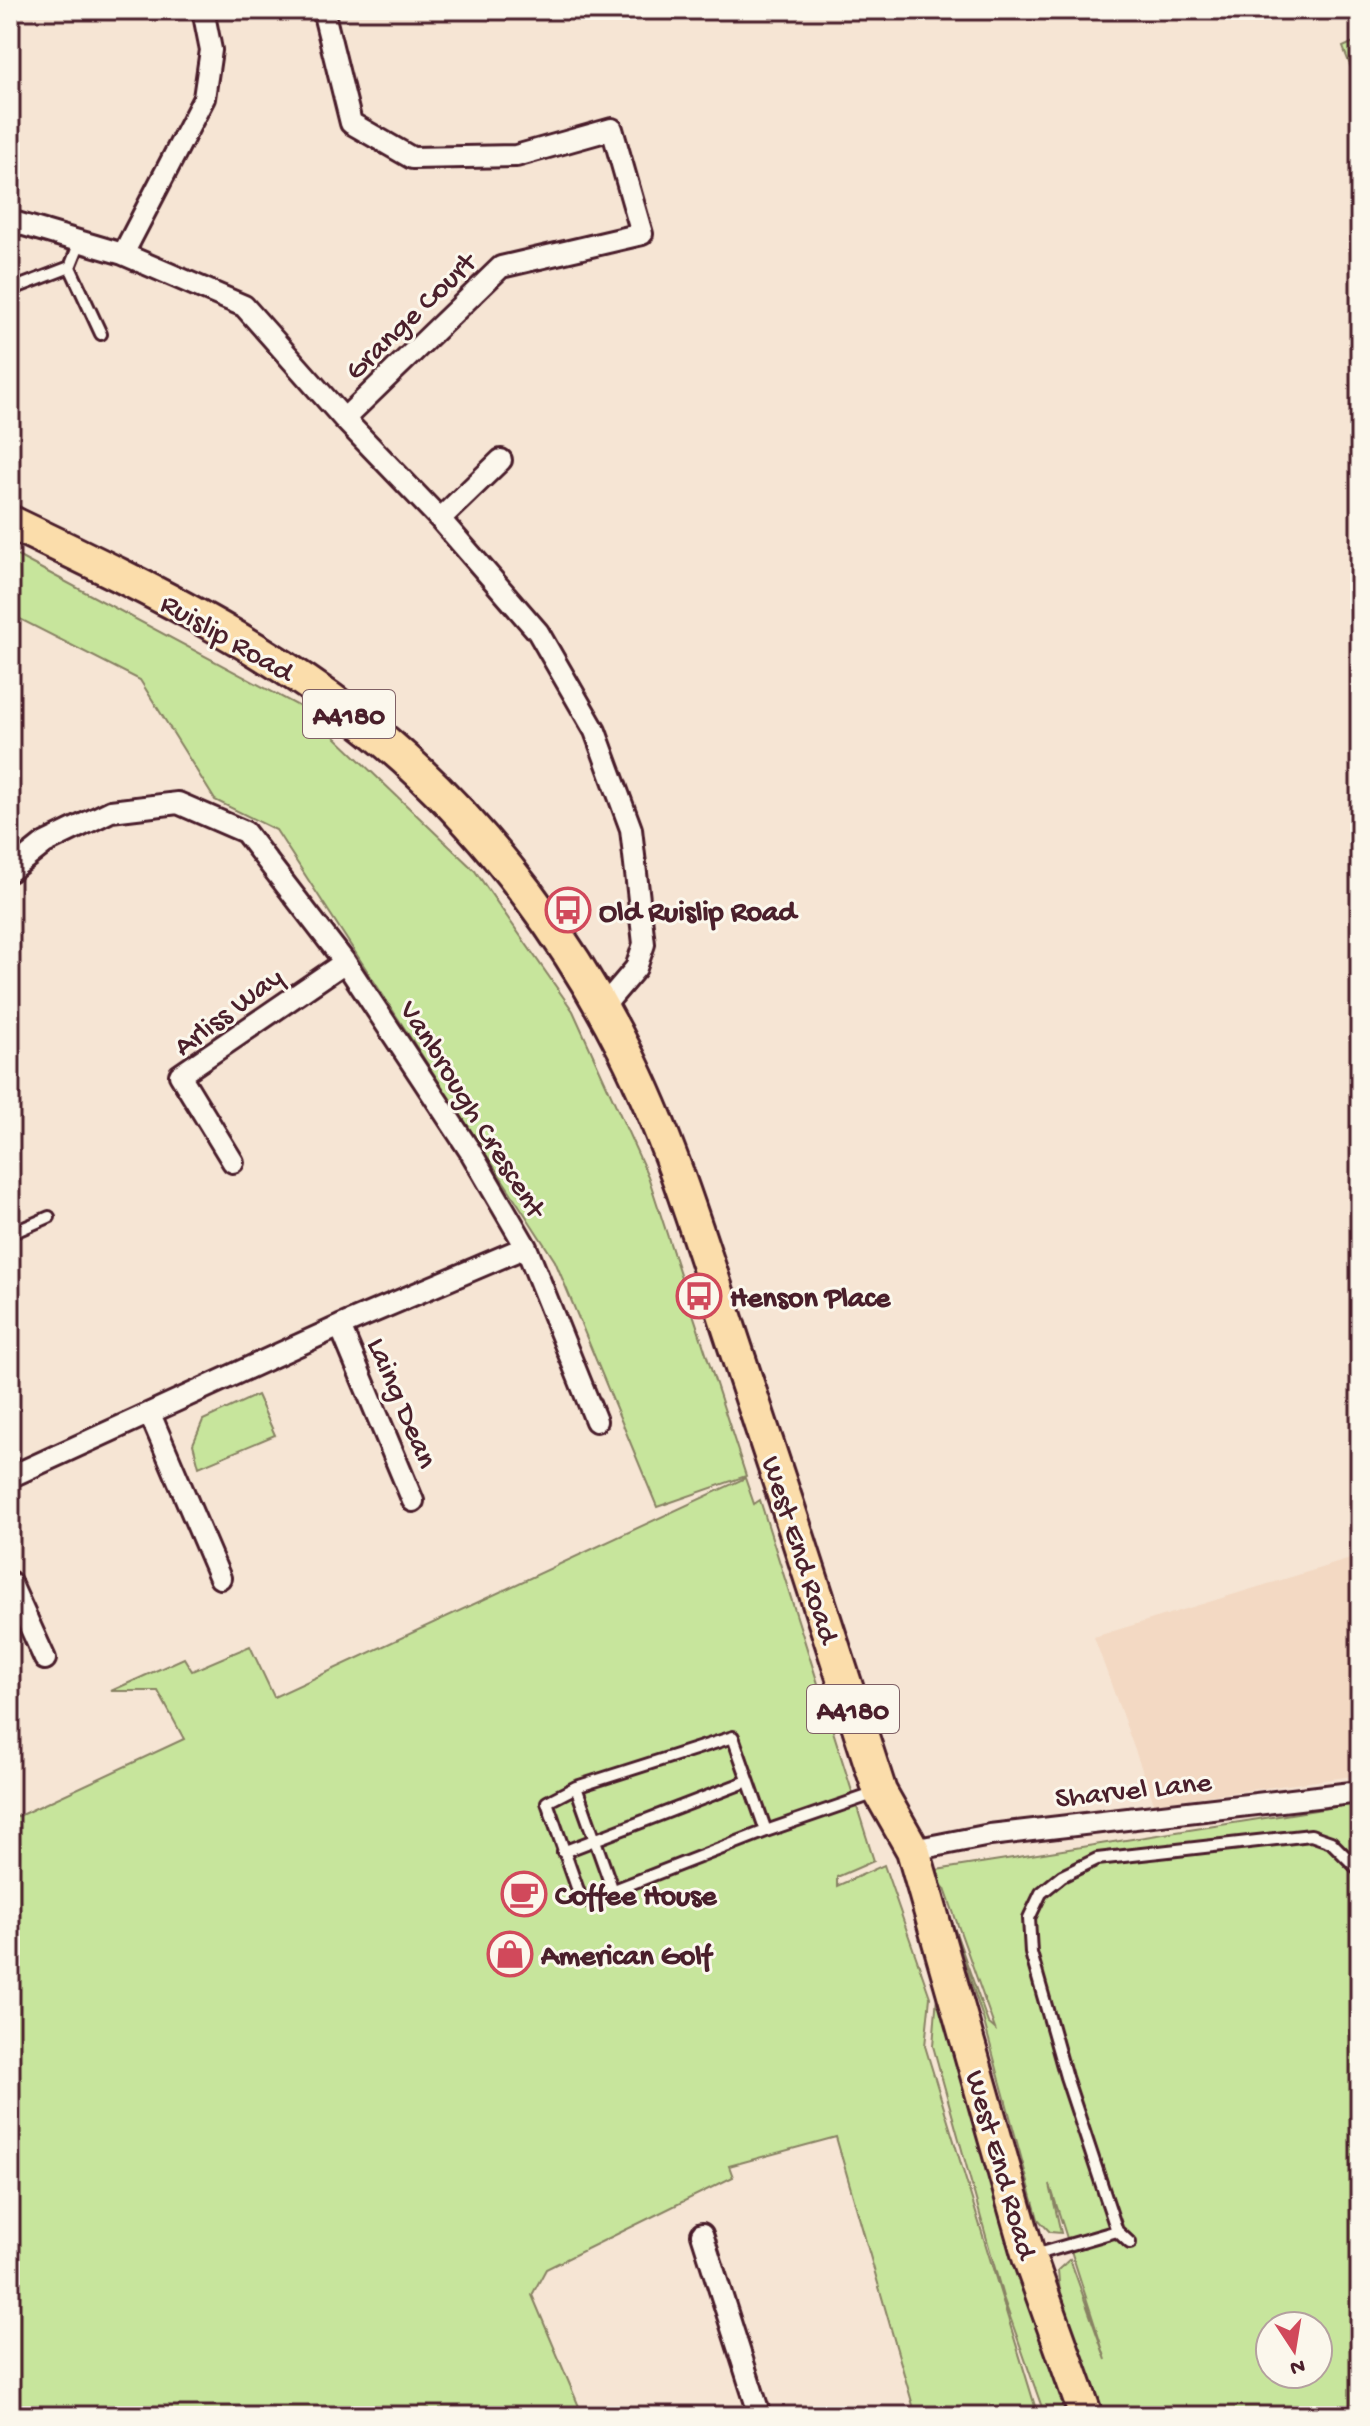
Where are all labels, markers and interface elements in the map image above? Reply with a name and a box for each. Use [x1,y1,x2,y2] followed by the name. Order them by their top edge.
[339,245,487,389] street label: Grange Court
[153,588,301,693] street label: Ruislip Road
[303,690,395,738] road number: A4180
[544,886,592,934] bus stop icon: Old Ruislip Road
[599,897,800,932] place label: Old Ruislip Road
[168,961,291,1066] street label: Arliss Way
[389,994,553,1228] street label: Vanbrough Crescent
[675,1272,723,1320] bus stop icon: Henson Place
[730,1283,892,1318] place label: Henson Place
[357,1333,443,1474] street label: Laing Dean
[751,1452,845,1651] street label: West End Road
[807,1685,899,1733] road number: A4180
[1054,1767,1214,1818] street label: Sharvel Lane
[500,1870,548,1918] cafe icon: Coffee House
[555,1881,718,1916] place label: Coffee House
[486,1930,534,1978] shop icon: American Golf
[540,1941,714,1976] place label: American Golf
[955,2067,1043,2266] street label: West End Road
[1254,2310,1334,2390] north arrow
[1288,2351,1307,2380] text: N

